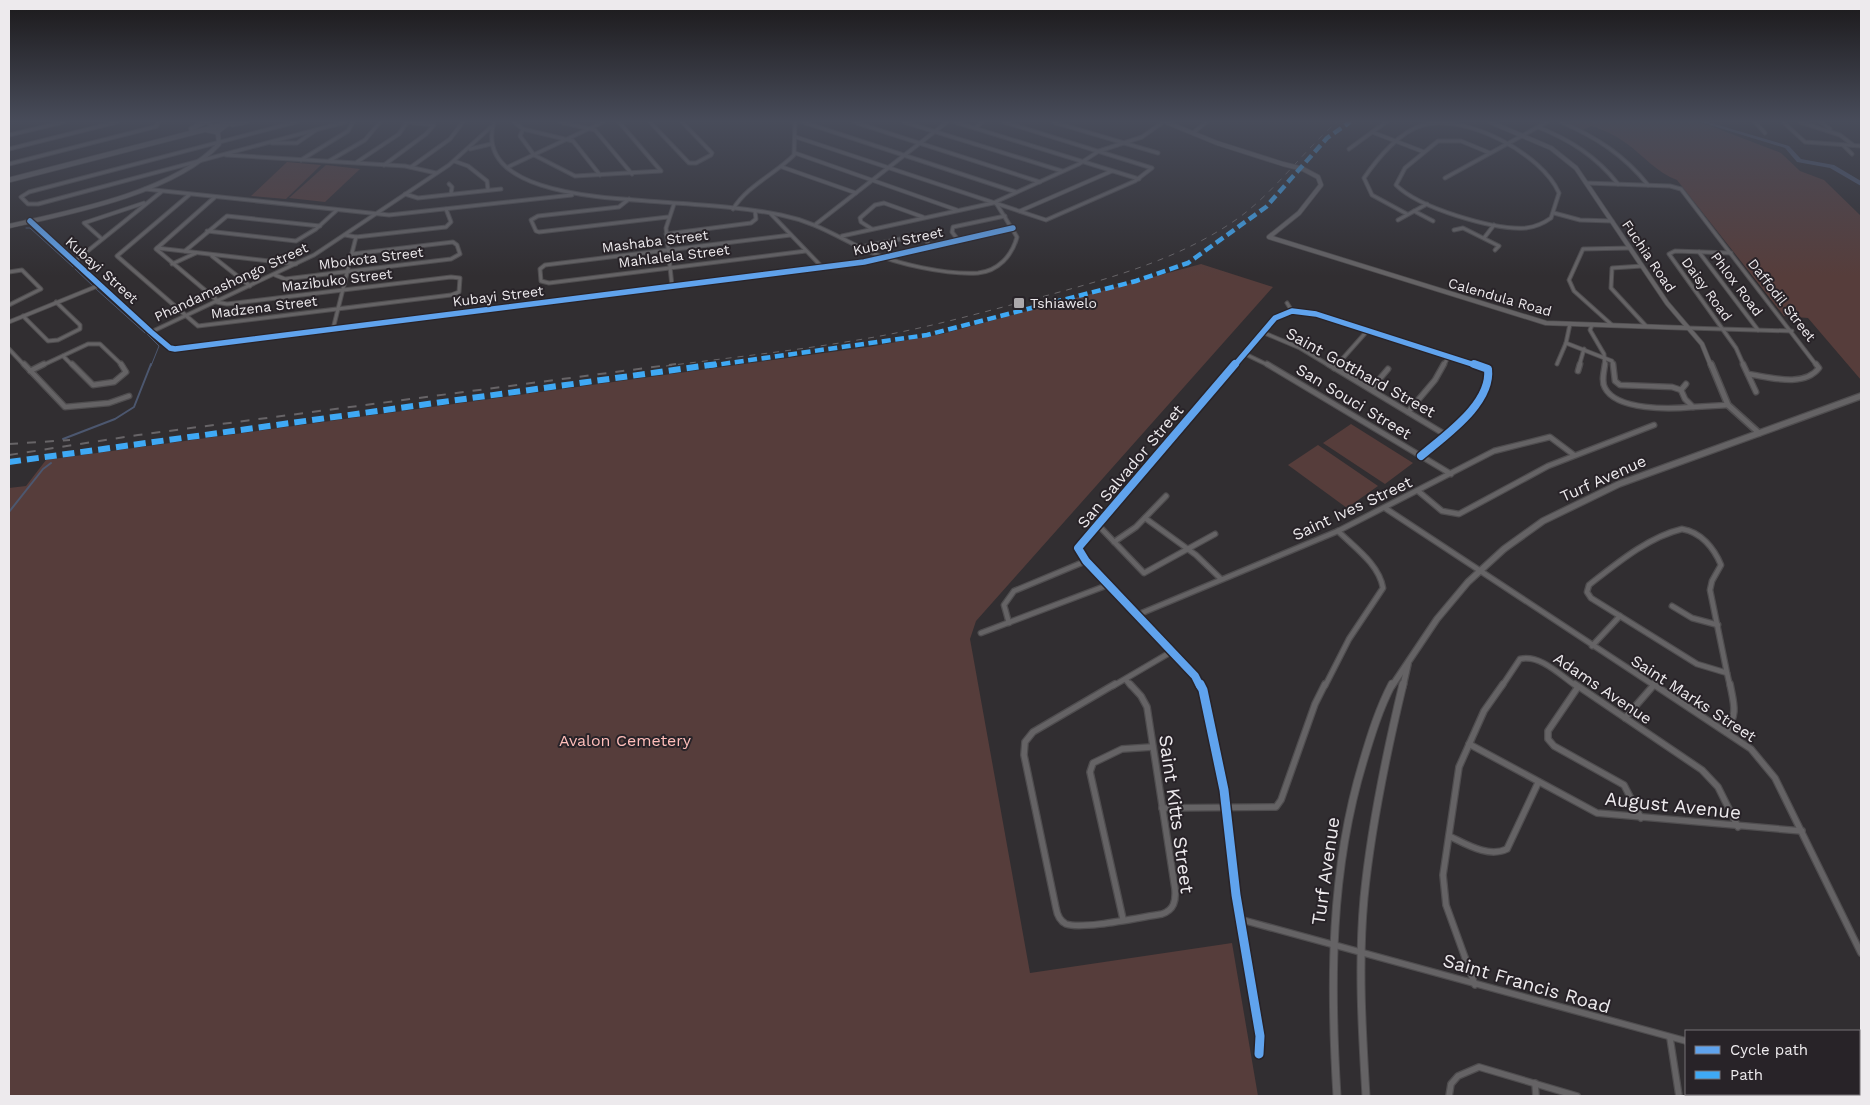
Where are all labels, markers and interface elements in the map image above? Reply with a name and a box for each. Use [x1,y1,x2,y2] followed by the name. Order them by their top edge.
[1619,217,1679,295] street label: Fuchia Road
[852,224,945,258] street label: Kubayi Street
[601,227,709,255] street label: Mashaba Street
[63,233,141,307] street label: Kubayi Street
[152,239,310,325] street label: Phandamashongo Street
[618,241,731,271] street label: Mahlalela Street
[318,244,424,272] street label: Mbokota Street
[1708,249,1766,319] street label: Phlox Road
[1679,254,1735,324] street label: Daisy Road
[1745,256,1819,345] street label: Daffodil Street
[281,265,393,295] street label: Mazibuko Street
[1446,275,1554,319] street label: Calendula Road
[452,282,545,310] street label: Kubayi Street
[210,293,318,321] street label: Madzena Street
[1030,295,1097,311] place label: Tshiawelo
[1012,296,1026,310] marker: Tshiawelo
[1283,323,1439,422] street label: Saint Gotthard Street
[1293,360,1415,443] street label: San Souci Street
[1073,401,1188,532] street label: San Salvador Street
[1557,451,1649,506] street label: Turf Avenue
[1289,472,1415,544] street label: Saint Ives Street
[1550,648,1656,728] street label: Adams Avenue
[1628,651,1760,746] street label: Saint Marks Street
[559,731,692,750] park label: Avalon Cemetery
[1154,733,1199,895] street label: Saint Kitts Street
[1604,787,1742,824] street label: August Avenue
[1306,815,1344,927] street label: Turf Avenue
[1440,949,1613,1018] street label: Saint Francis Road
[1685,1030,1860,1095] legend
[1730,1041,1808,1059] text: Cycle path
[1730,1066,1763,1084] text: Path

